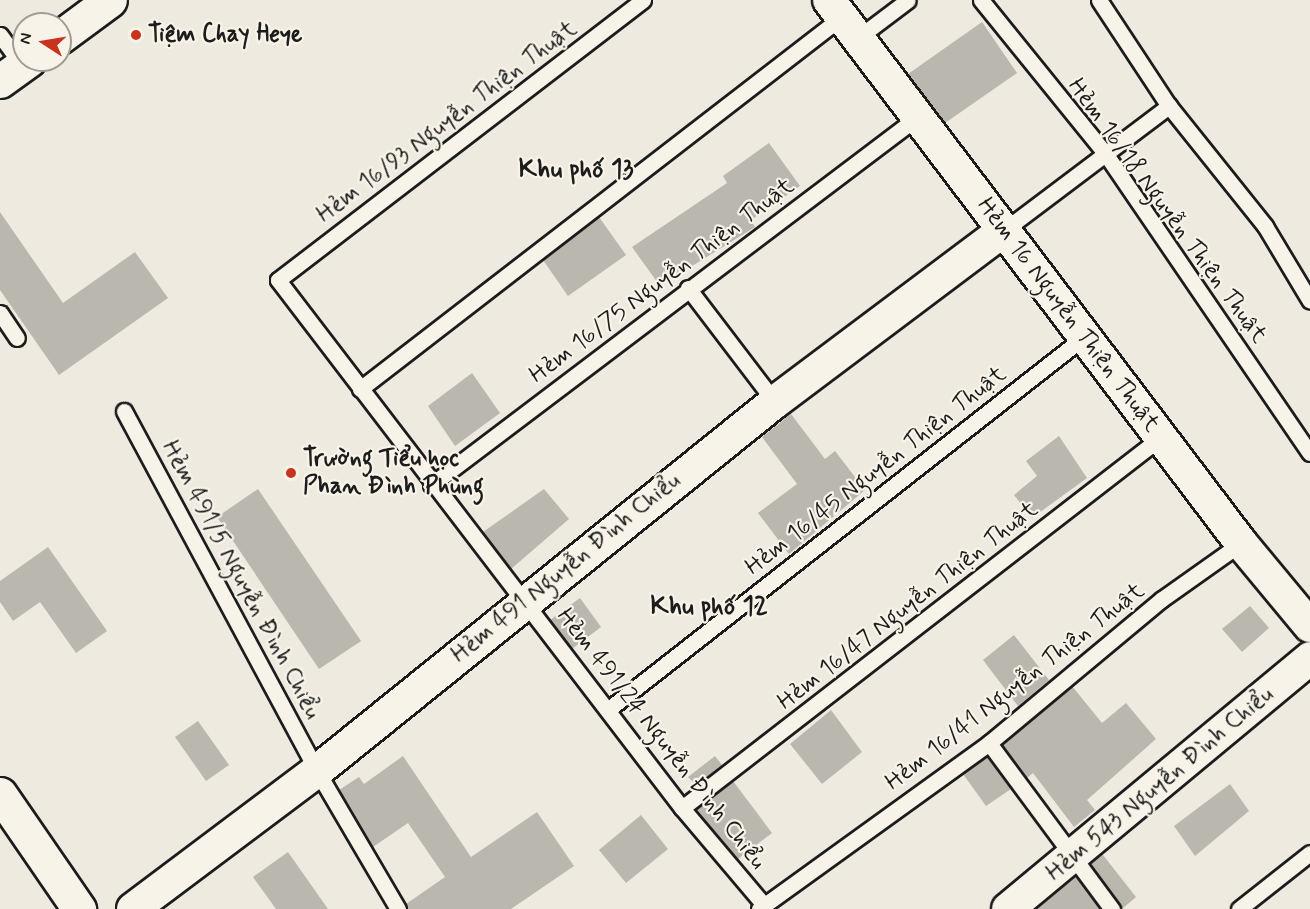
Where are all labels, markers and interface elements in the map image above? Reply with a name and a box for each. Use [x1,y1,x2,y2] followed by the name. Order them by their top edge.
[12,12,72,72] north arrow
[312,15,582,229] street label: Hẻm 16/93 Nguyễn Thiện Thuật
[148,21,311,49] place label: Tiệm Chay Heye
[129,28,143,42] marker: Tiệm Chay Heye
[14,31,37,46] text: N
[1062,74,1272,348] street label: Hẻm 16/18 Nguyễn Thiện Thuật
[518,155,634,187] district label: Khu phố 13
[525,173,799,389] street label: Hẻm 16/75 Nguyễn Thiện Thuật
[971,193,1165,437] street label: Hẻm 16 Nguyễn Thiện Thuật
[741,361,1011,581] street label: Hẻm 16/45 Nguyễn Thiện Thuật
[155,435,327,725] street label: Hẻm 491/5 Nguyễn Ðình Chiểu
[303,445,483,501] place label: Trường Tiểu học Phan Đình Phùng
[284,466,298,480] marker: Trường Tiểu học Phan Đình Phùng
[445,466,687,670] street label: Hẻm 491 Nguyễn Ðình Chiểu
[773,496,1043,716] street label: Hẻm 16/47 Nguyễn Thiện Thuật
[881,578,1149,796] street label: Hẻm 16/41 Nguyễn Thiện Thuật
[650,592,768,624] district label: Khu phố 12
[549,602,773,876] street label: Hẻm 491/24 Nguyễn Đình Chiểu
[1040,680,1280,888] street label: Hẻm 543 Nguyễn Ðình Chiểu

